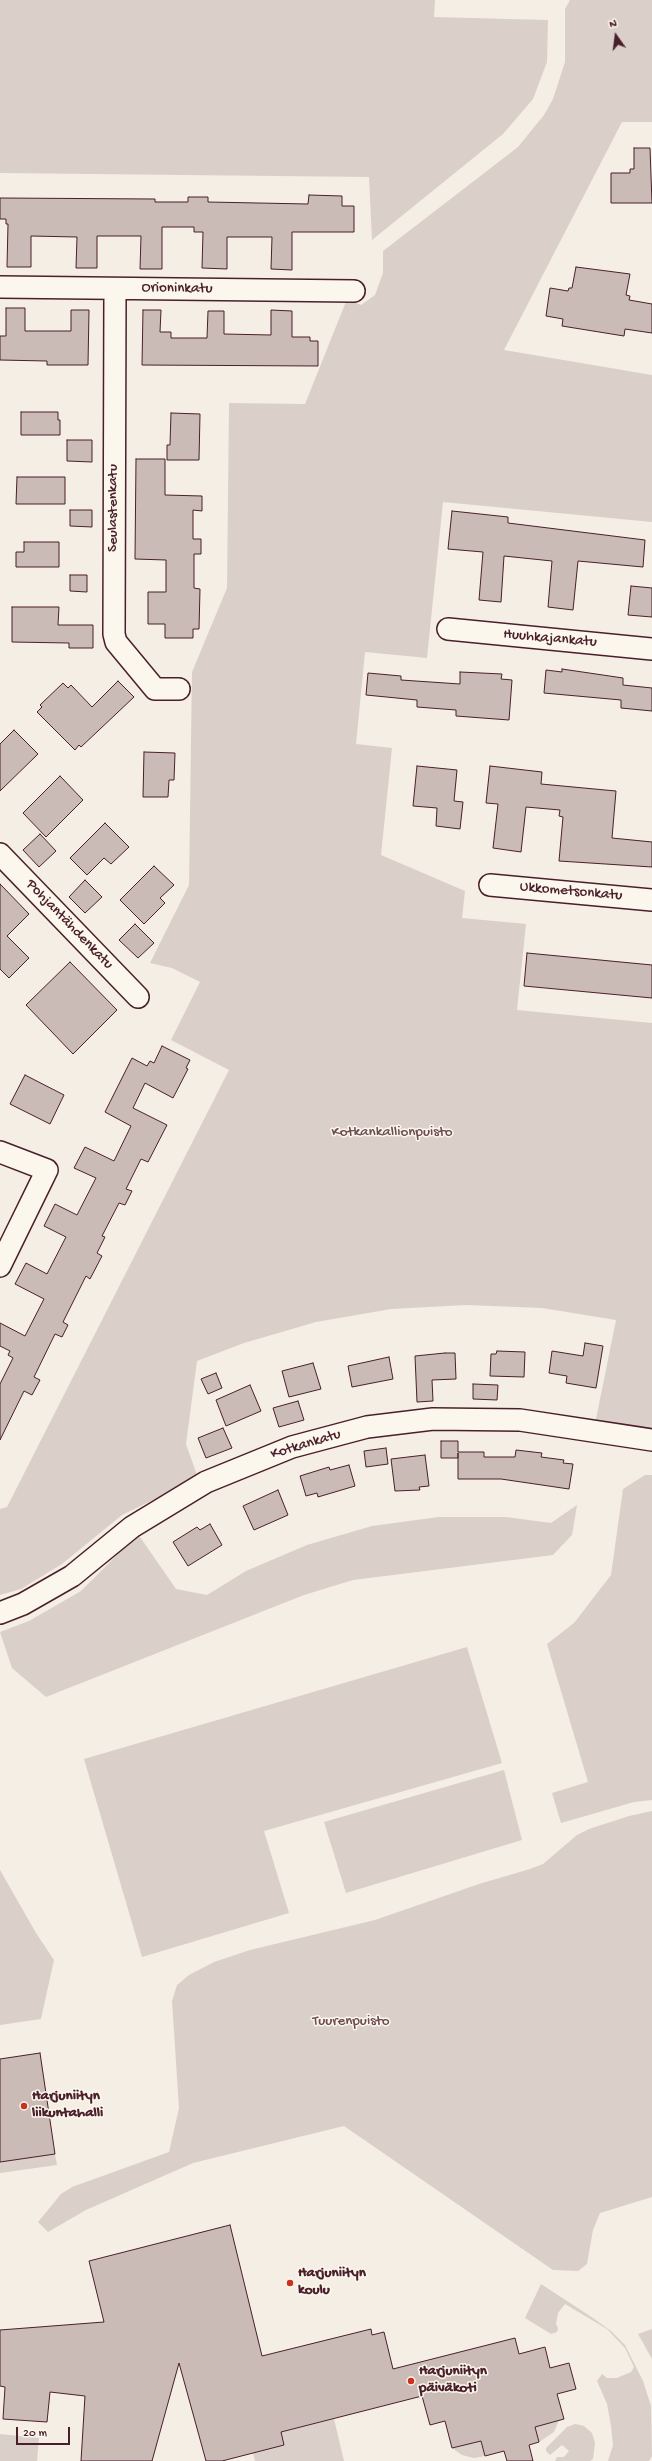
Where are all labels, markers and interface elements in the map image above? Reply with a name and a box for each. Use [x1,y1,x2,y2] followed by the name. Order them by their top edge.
[596,16,636,56] north arrow
[608,18,618,31] text: N
[141,279,213,299] street label: Orioninkatu
[105,464,123,552] street label: Seulastenkatu
[503,626,597,652] street label: Huuhkajankatu
[21,876,117,974] street label: Pohjantähdenkatu
[519,879,623,905] street label: Ukkometsonkatu
[331,1124,453,1142] park label: Kotkankallionpuisto
[269,1426,343,1464] street label: Kotkankatu
[312,2013,390,2031] park label: Tuurenpuisto
[32,2088,103,2123] place label: Harjuniityn liikuntahalli
[19,2101,29,2111] marker: Harjuniityn liikuntahalli
[298,2265,366,2300] place label: Harjuniityn koulu
[285,2278,295,2288] marker: Harjuniityn koulu
[419,2363,487,2398] place label: Harjuniityn päiväkoti
[406,2376,416,2386] marker: Harjuniityn päiväkoti
[18,2419,72,2445] scale bar
[23,2427,47,2441] text: 20 m

